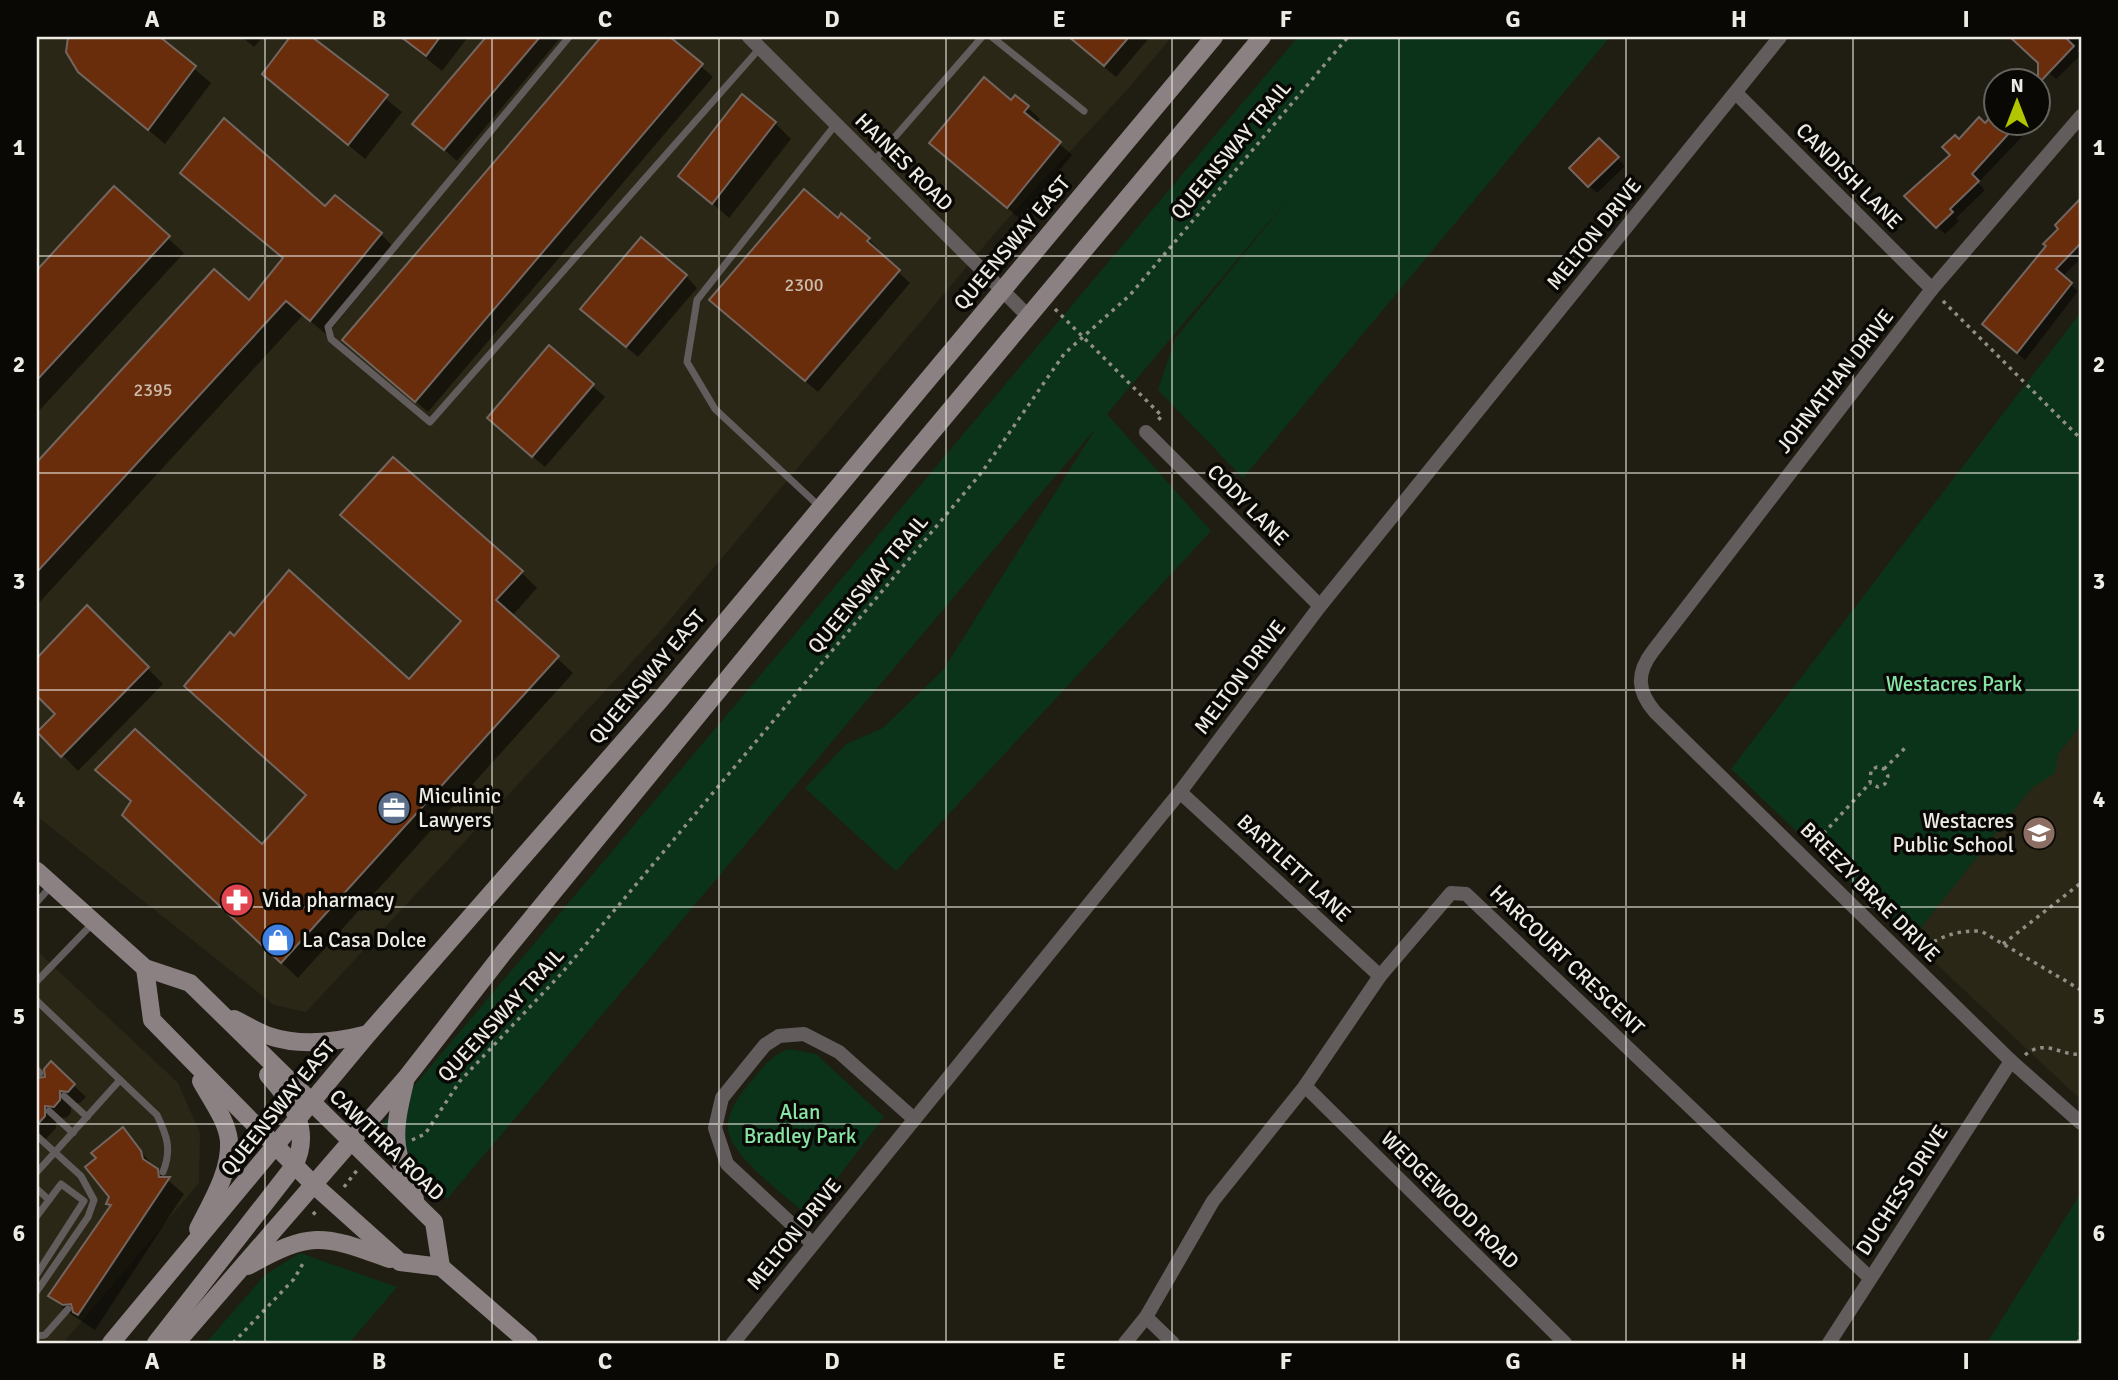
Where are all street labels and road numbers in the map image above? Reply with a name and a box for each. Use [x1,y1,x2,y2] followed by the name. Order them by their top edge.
[1165,75,1297,225] street label: QUEENSWAY TRAIL
[850,108,958,216] street label: HAINES ROAD
[1790,117,1908,235] street label: CANDISH LANE
[948,170,1076,315] street label: QUEENSWAY EAST
[1541,173,1647,295] street label: MELTON DRIVE
[1771,304,1899,458] street label: JOHNATHAN DRIVE
[1202,459,1294,551] street label: CODY LANE
[802,509,934,659] street label: QUEENSWAY TRAIL
[583,604,711,749] street label: QUEENSWAY EAST
[1189,615,1291,739] street label: MELTON DRIVE
[1232,809,1356,927] street label: BARTLETT LANE
[1795,817,1945,967] street label: BREEZY BRAE DRIVE
[1484,879,1650,1041] street label: HARCOURT CRESCENT
[432,942,570,1087] street label: QUEENSWAY TRAIL
[215,1034,341,1181] street label: QUEENSWAY EAST
[324,1084,450,1206] street label: CAWTHRA ROAD
[1850,1120,1954,1260] street label: DUCHESS DRIVE
[1376,1126,1524,1274] street label: WEDGEWOOD ROAD
[741,1173,847,1295] street label: MELTON DRIVE

